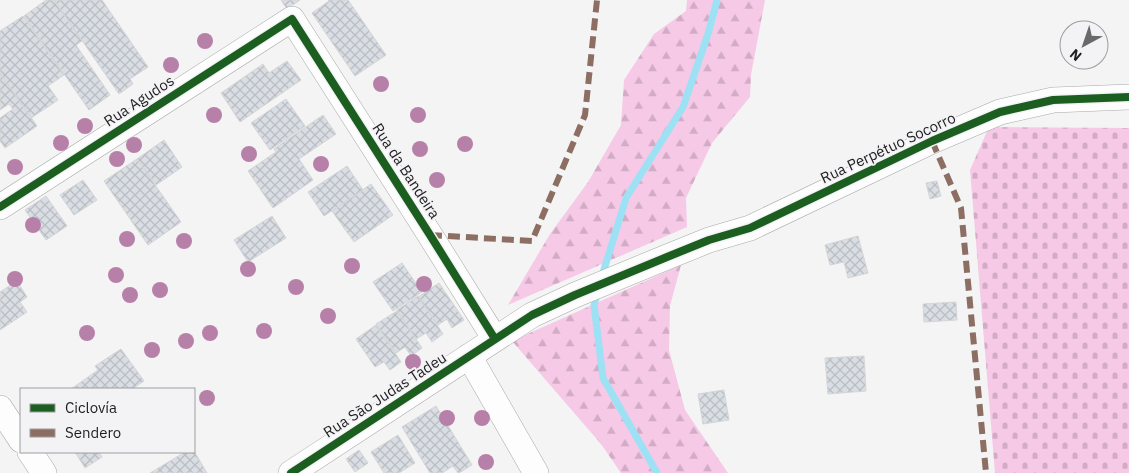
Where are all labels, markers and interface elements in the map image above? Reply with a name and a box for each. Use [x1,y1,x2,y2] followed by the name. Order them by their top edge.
[1059,20,1109,70] north arrow
[1066,45,1085,65] text: N
[100,71,177,130] street label: Rua Agudos
[817,108,958,187] street label: Rua Perpétuo Socorro
[368,119,444,222] street label: Rua da Bandeira
[320,348,450,442] street label: Rua São Judas Tadeu
[20,388,195,453] legend
[65,398,117,417] text: Ciclovía
[65,423,121,442] text: Sendero

